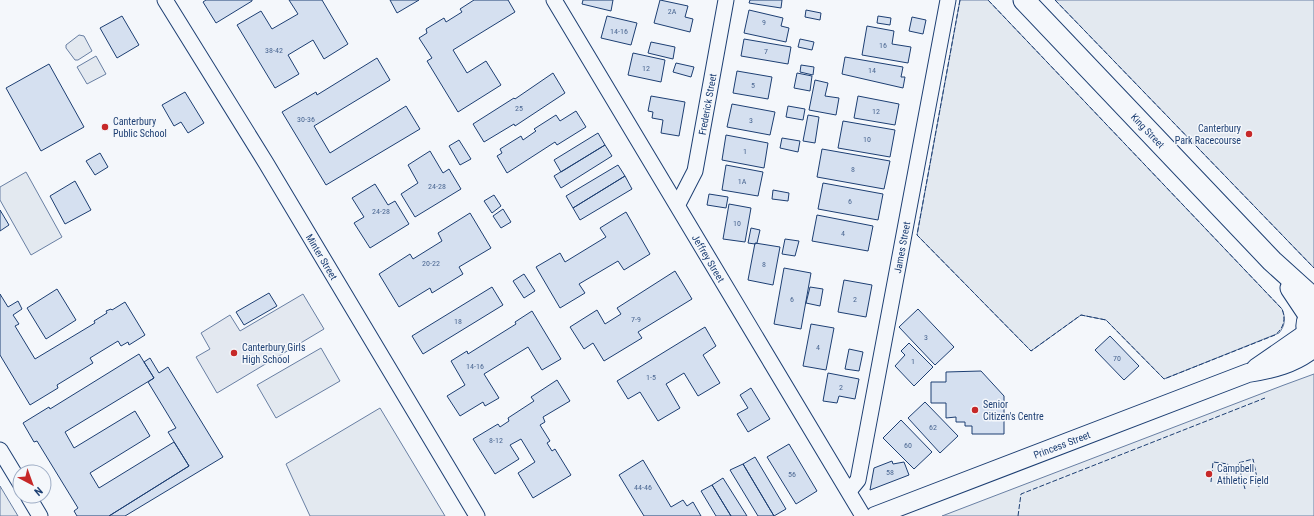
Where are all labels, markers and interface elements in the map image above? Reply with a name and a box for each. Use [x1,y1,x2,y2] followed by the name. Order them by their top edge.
[668,7,677,16] house number: 2A
[762,18,766,27] house number: 9
[610,27,628,36] house number: 14-16
[879,41,887,50] house number: 16
[265,46,283,55] house number: 38-42
[764,47,768,56] house number: 7
[642,64,650,73] house number: 12
[868,66,876,75] house number: 14
[697,73,719,136] street label: Frederick Street
[751,81,755,90] house number: 5
[515,104,523,113] house number: 25
[872,107,880,116] house number: 12
[1129,111,1167,150] street label: King Street
[297,115,315,124] house number: 30-36
[113,116,167,139] place label: Canterbury Public School
[749,116,753,125] house number: 3
[100,122,110,132] marker: Canterbury Public School
[1175,123,1241,146] place label: Canterbury Park Racecourse
[1244,129,1254,139] marker: Canterbury Park Racecourse
[863,135,871,144] house number: 10
[743,147,747,156] house number: 1
[851,165,855,174] house number: 8
[738,177,747,186] house number: 1A
[428,182,446,191] house number: 24-28
[848,197,852,206] house number: 6
[372,207,390,216] house number: 24-28
[733,219,741,228] house number: 10
[892,221,912,274] street label: James Street
[841,229,845,238] house number: 4
[304,232,339,282] street label: Minter Street
[690,233,727,284] street label: Jeffrey Street
[422,259,440,268] house number: 20-22
[762,260,766,269] house number: 8
[790,295,794,304] house number: 6
[853,295,857,304] house number: 2
[631,315,641,324] house number: 7-9
[454,317,462,326] house number: 18
[924,333,928,342] house number: 3
[242,342,306,365] place label: Canterbury Girls High School
[816,343,820,352] house number: 4
[229,348,239,358] marker: Canterbury Girls High School
[1113,354,1121,363] house number: 70
[911,357,915,366] house number: 1
[466,362,484,371] house number: 14-16
[646,373,656,382] house number: 1-5
[839,383,843,392] house number: 2
[983,399,1044,422] place label: Senior Citizen's Centre
[970,405,980,415] marker: Senior Citizen's Centre
[929,423,937,432] house number: 62
[1032,429,1092,461] street label: Princess Street
[489,436,503,445] house number: 8-12
[904,441,912,450] house number: 60
[1217,463,1269,486] place label: Campbell Athletic Field
[12,464,52,504] north arrow
[886,468,894,477] house number: 58
[1204,469,1214,479] marker: Campbell Athletic Field
[788,470,796,479] house number: 56
[634,483,652,492] house number: 44-46
[31,484,45,498] text: N

